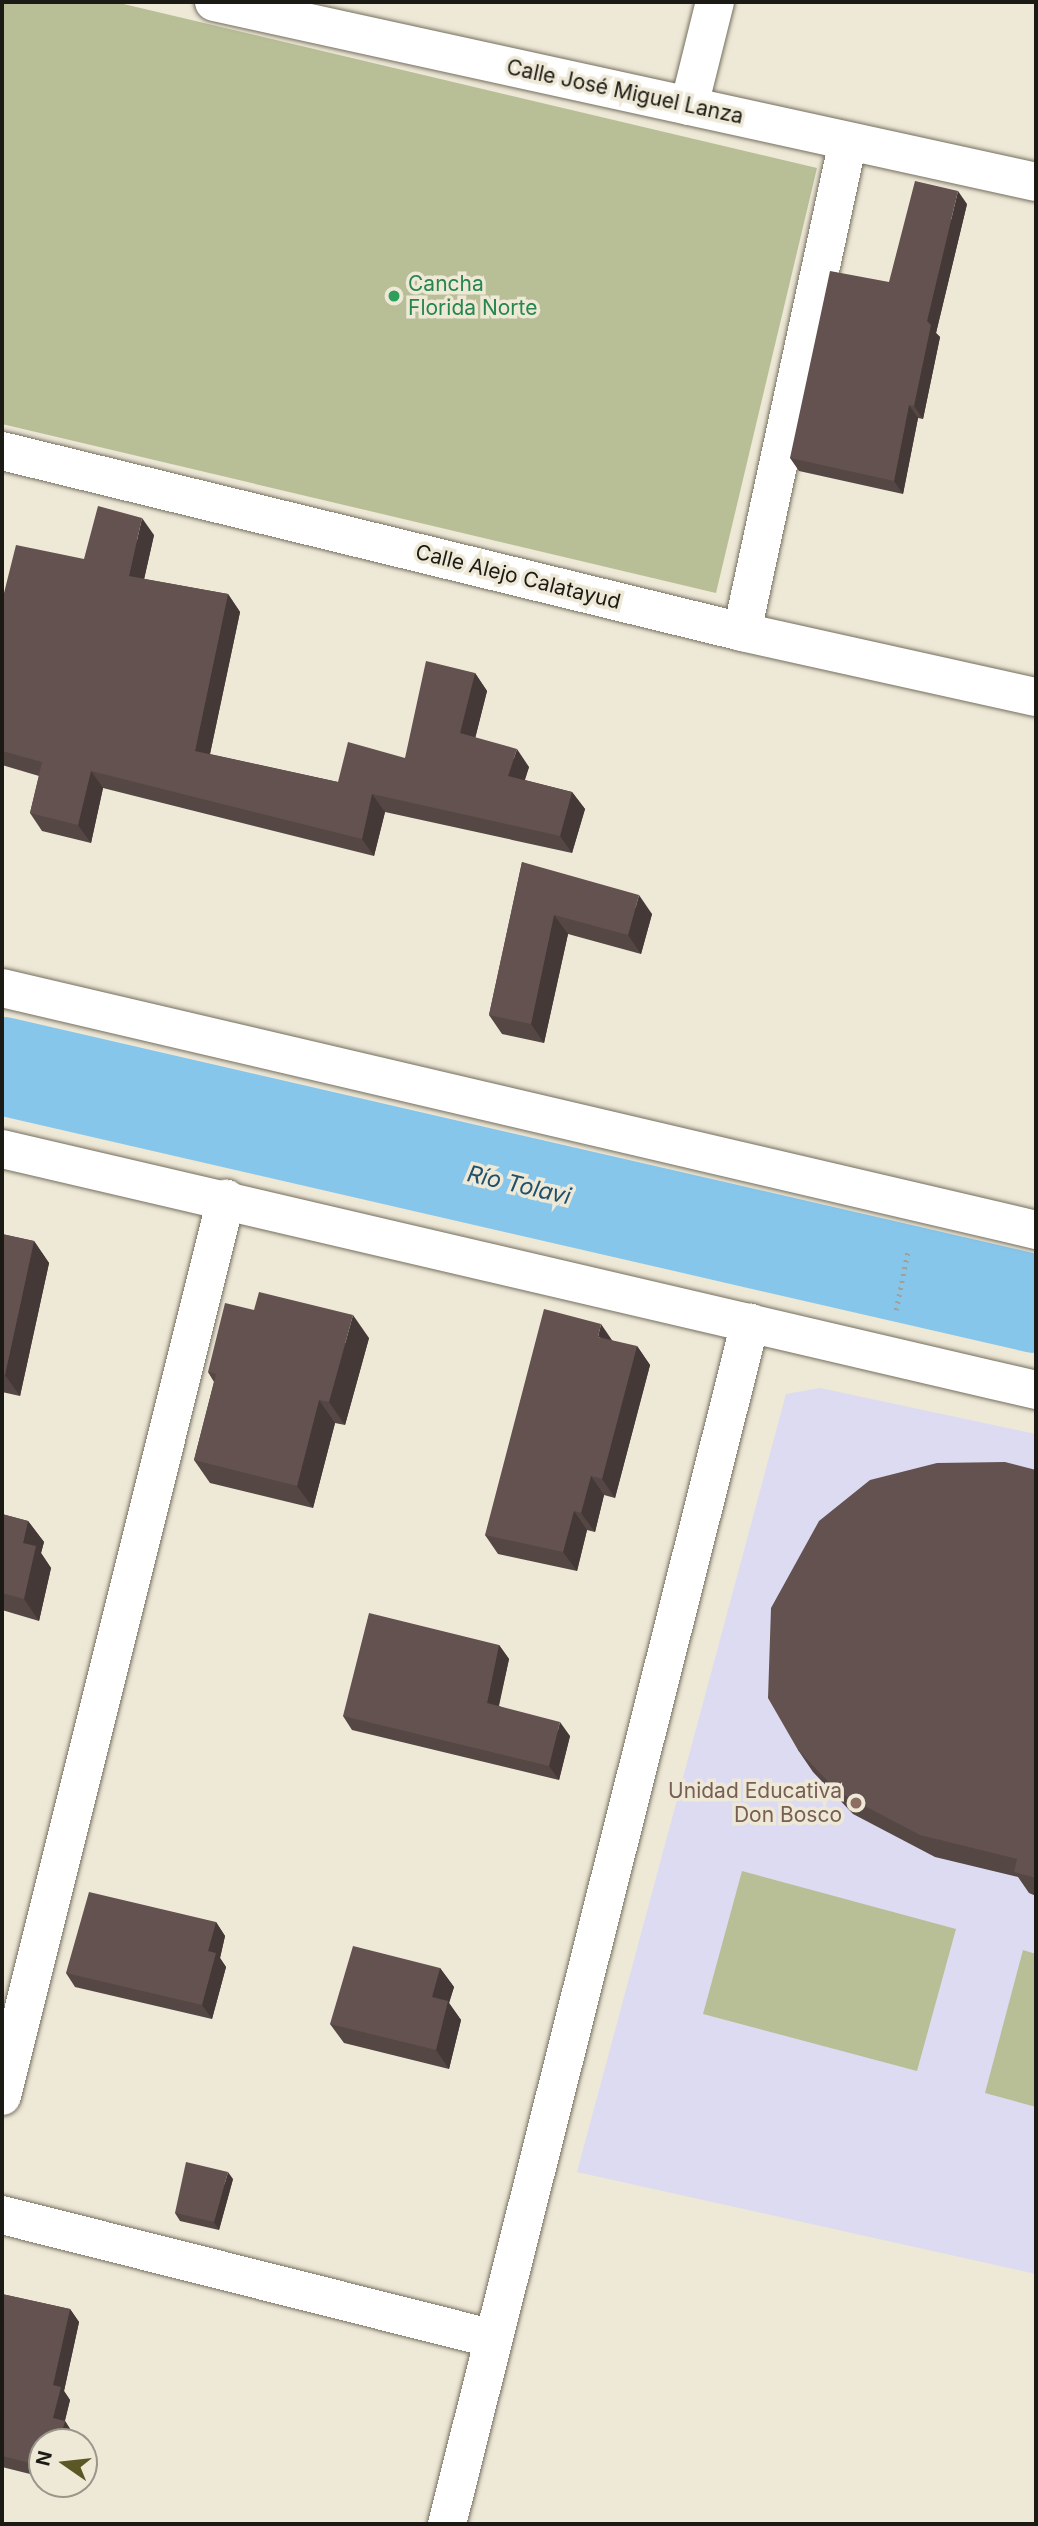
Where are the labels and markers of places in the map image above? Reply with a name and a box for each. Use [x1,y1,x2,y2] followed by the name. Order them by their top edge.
[408,271,538,321] place label: Cancha Florida Norte
[386,288,402,304] marker: Cancha Florida Norte
[668,1778,842,1828] place label: Unidad Educativa Don Bosco
[848,1795,864,1811] marker: Unidad Educativa Don Bosco

